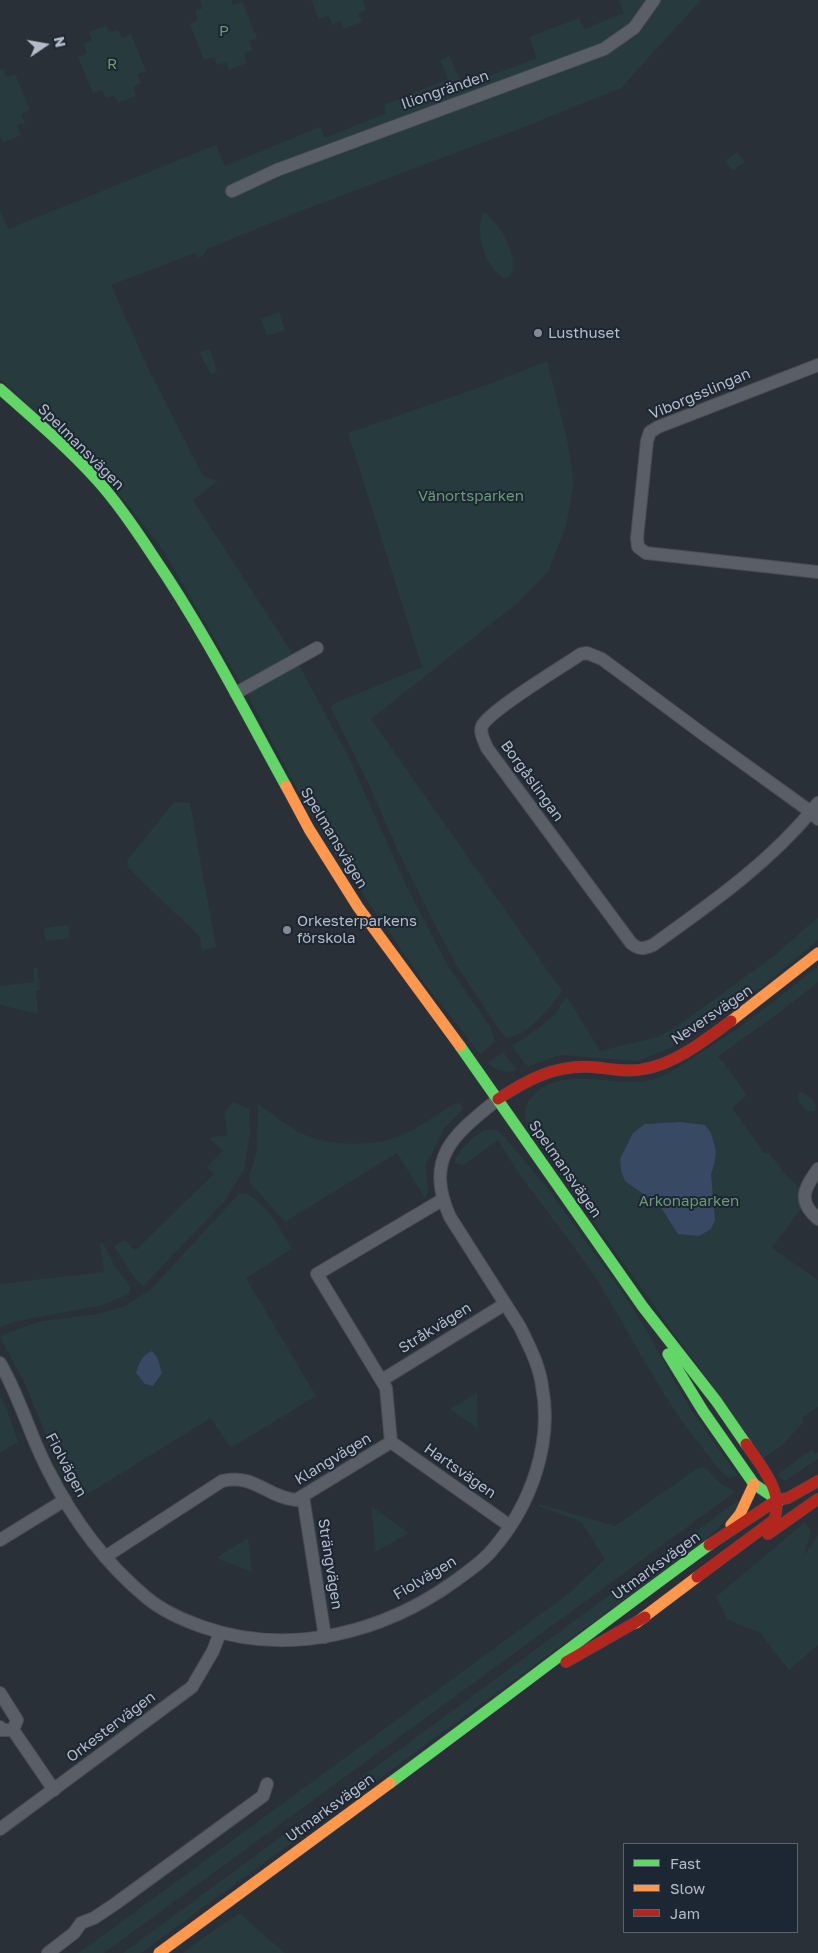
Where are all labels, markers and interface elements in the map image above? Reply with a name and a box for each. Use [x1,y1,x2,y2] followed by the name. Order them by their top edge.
[20,20,70,70] north arrow
[219,22,229,40] park label: P
[51,35,70,49] text: N
[107,55,117,73] park label: R
[399,67,491,113] street label: Iliongränden
[548,324,620,342] place label: Lusthuset
[532,327,544,339] marker: Lusthuset
[647,365,753,423] street label: Viborgsslingan
[34,400,128,494] street label: Spelmansvägen
[418,487,524,505] park label: Vänortsparken
[497,737,567,825] street label: Borgåslingan
[297,784,371,892] street label: Spelmansvägen
[297,912,417,947] place label: Orkesterparkens förskola
[281,924,293,936] marker: Orkesterparkens förskola
[668,981,756,1049] street label: Neversvägen
[525,1117,605,1221] street label: Spelmansvägen
[639,1192,739,1210] park label: Arkonaparken
[396,1299,474,1357] street label: Stråkvägen
[292,1429,374,1489] street label: Klangvägen
[42,1430,90,1500] street label: Fiolvägen
[421,1440,499,1502] street label: Hartsvägen
[314,1517,346,1611] street label: Strängvägen
[608,1528,704,1604] street label: Utmarksvägen
[390,1552,460,1604] street label: Fiolvägen
[63,1688,159,1766] street label: Orkestervägen
[282,1770,378,1846] street label: Utmarksvägen
[623,1843,798,1933] legend
[670,1854,701,1872] text: Fast
[670,1879,705,1897] text: Slow
[670,1904,700,1922] text: Jam

